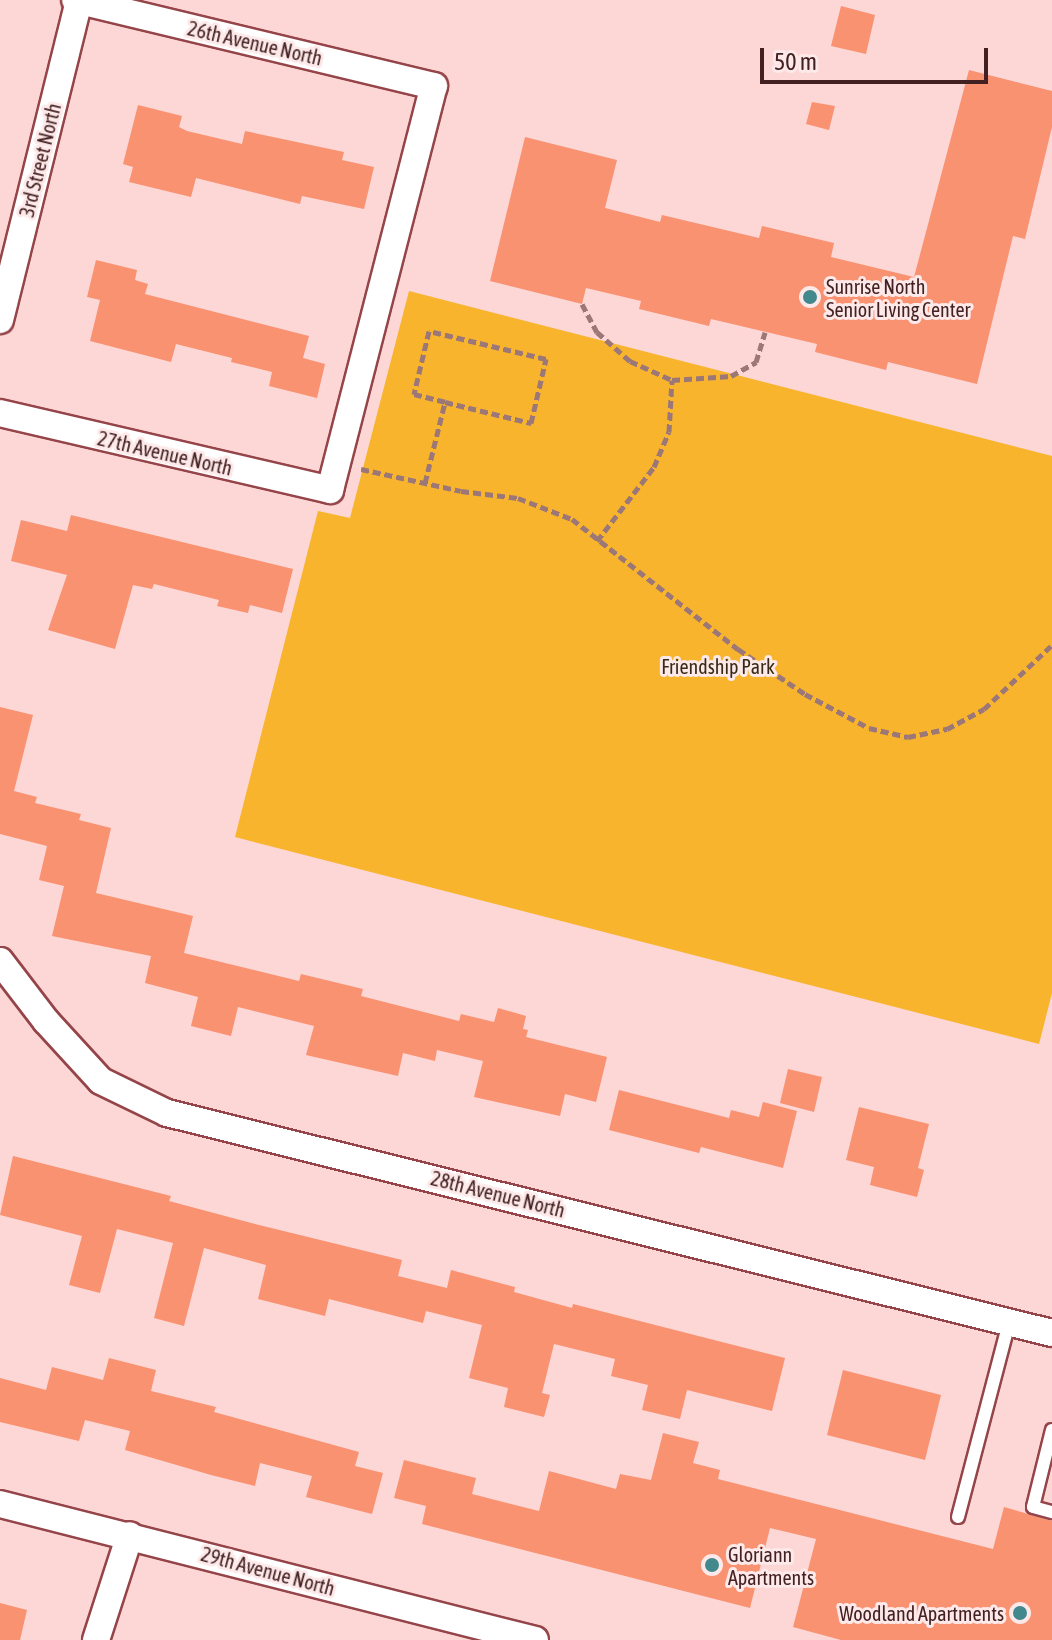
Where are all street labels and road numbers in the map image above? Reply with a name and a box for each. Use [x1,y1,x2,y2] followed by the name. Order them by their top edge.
[185,16,325,70] street label: 26th Avenue North
[14,101,66,219] street label: 3rd Street North
[95,426,235,480] street label: 27th Avenue North
[428,1166,568,1222] street label: 28th Avenue North
[199,1542,337,1600] street label: 29th Avenue North

